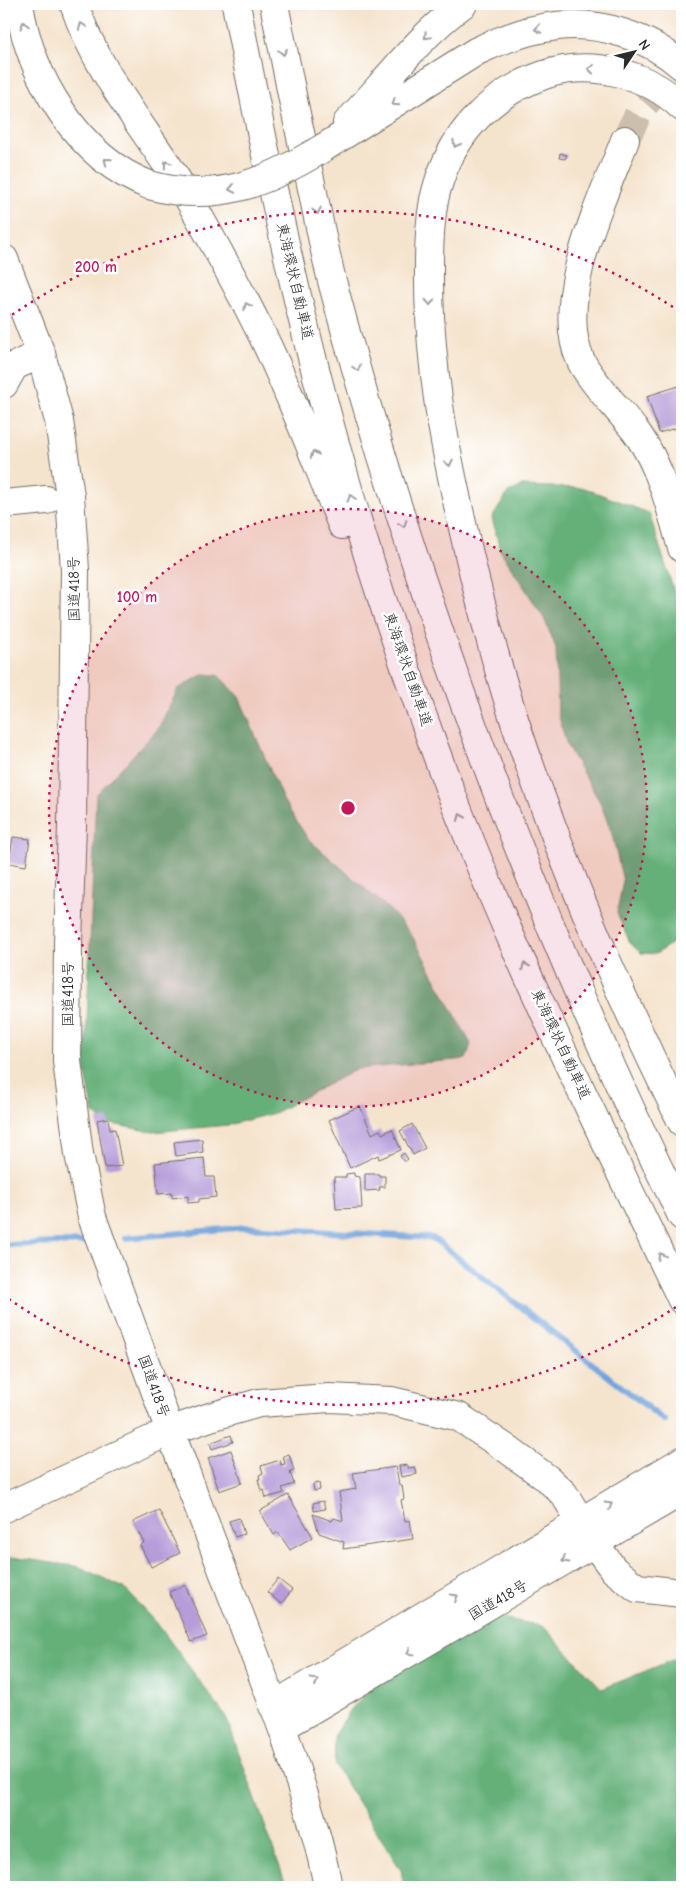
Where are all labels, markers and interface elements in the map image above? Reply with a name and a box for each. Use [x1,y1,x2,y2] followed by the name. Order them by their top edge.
[20,21,30,29] one-way arrow
[78,22,89,31] one-way arrow
[534,24,543,34] one-way arrow
[608,28,658,78] north arrow
[423,31,432,40] one-way arrow
[635,36,654,53] text: N
[278,47,288,56] one-way arrow
[587,64,595,75] one-way arrow
[391,97,401,106] one-way arrow
[452,139,462,148] one-way arrow
[104,159,113,167] one-way arrow
[164,160,173,170] one-way arrow
[227,184,236,194] one-way arrow
[311,206,322,215] one-way arrow
[273,221,317,341] street label: 東海環状自動車道
[75,258,117,276] text: 200 m
[424,298,435,306] one-way arrow
[243,302,253,311] one-way arrow
[351,364,361,372] one-way arrow
[310,450,320,459] one-way arrow
[443,459,453,468] one-way arrow
[347,494,357,503] one-way arrow
[398,519,408,527] one-way arrow
[64,556,84,622] street label: 国道418号
[117,588,157,606] text: 100 m
[380,609,436,729] street label: 東海環状自動車道
[339,799,357,817] centre of rings
[457,813,468,822] one-way arrow
[59,961,77,1027] street label: 国道418号
[520,962,531,971] one-way arrow
[527,986,595,1102] street label: 東海環状自動車道
[657,1252,667,1261] one-way arrow
[134,1352,174,1420] street label: 国道418号
[604,1502,613,1512] one-way arrow
[561,1554,570,1564] one-way arrow
[465,1576,531,1624] street label: 国道418号
[449,1594,458,1604] one-way arrow
[406,1645,415,1655] one-way arrow
[310,1677,319,1687] one-way arrow

